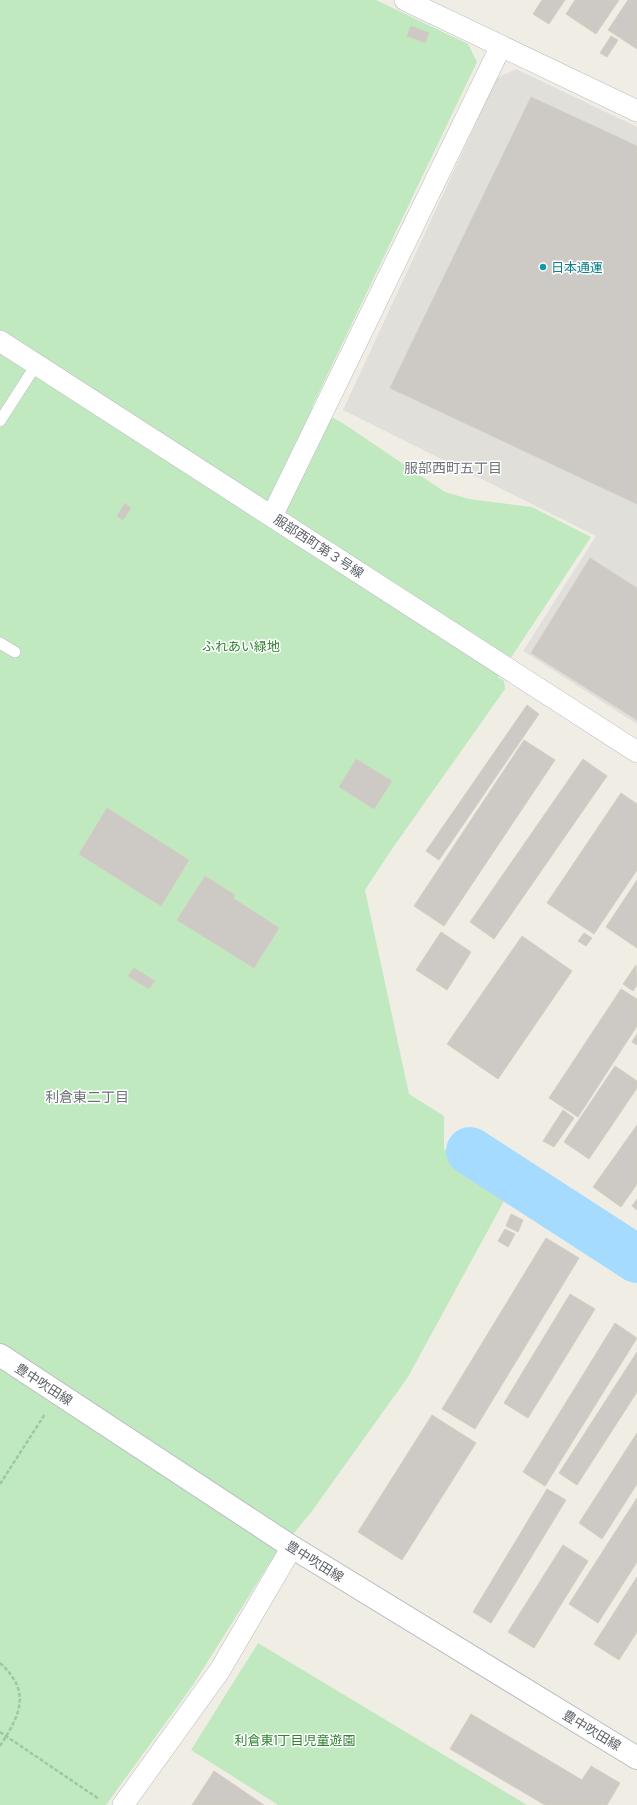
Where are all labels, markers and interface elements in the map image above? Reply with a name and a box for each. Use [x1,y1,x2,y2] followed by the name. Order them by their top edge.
[551,259,603,276] place label: 日本通運
[538,262,548,272] marker: 日本通運
[404,459,502,477] district label: 服部西町五丁目
[270,511,367,582] street label: 服部西町第３号線
[202,638,280,655] park label: ふれあい緑地
[45,1088,129,1106] district label: 利倉東二丁目
[12,1360,76,1409] street label: 豊中吹田線
[283,1537,347,1586] street label: 豊中吹田線
[560,1706,624,1754] street label: 豊中吹田線
[234,1732,356,1749] park label: 利倉東1丁目児童遊園

